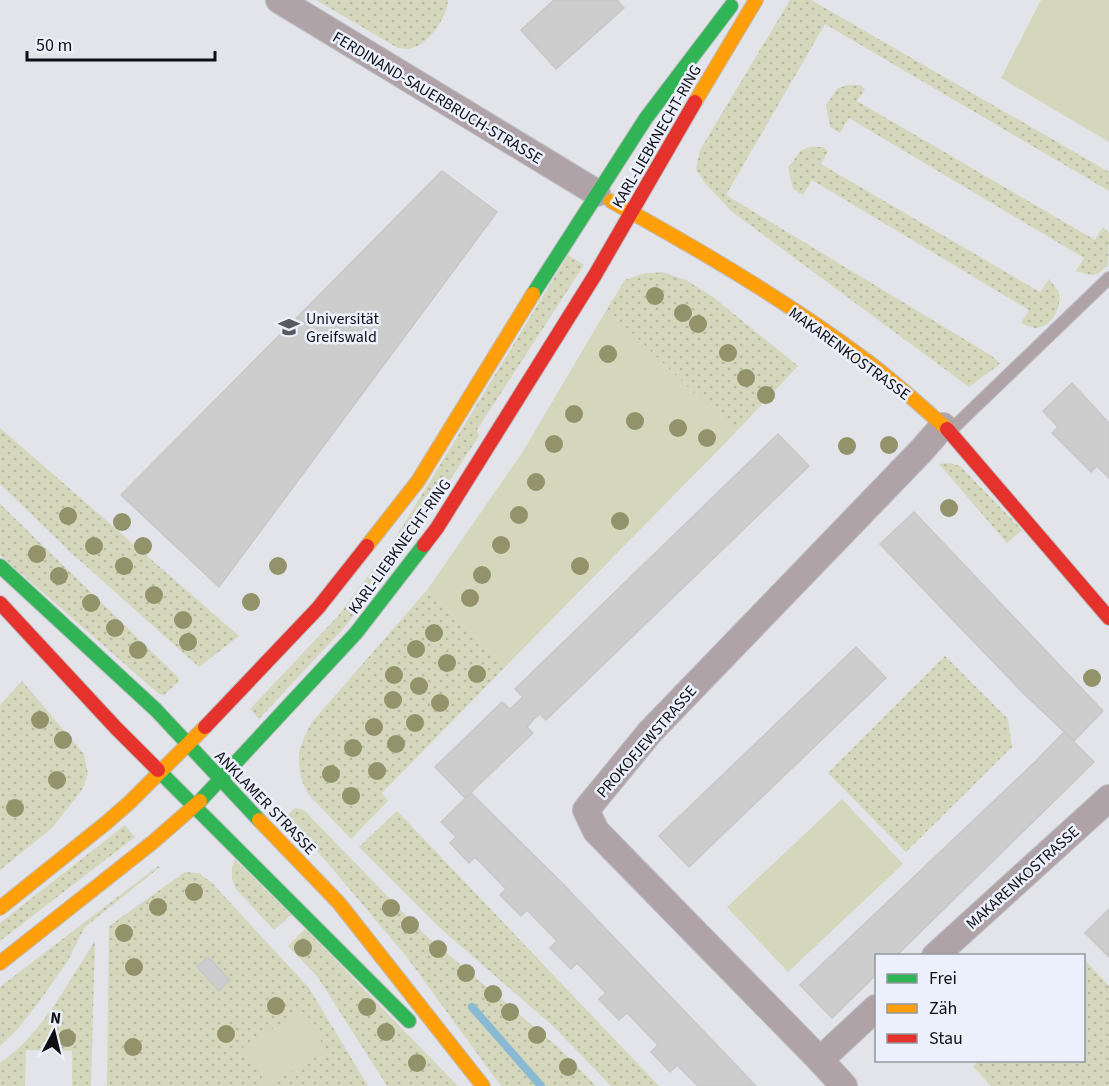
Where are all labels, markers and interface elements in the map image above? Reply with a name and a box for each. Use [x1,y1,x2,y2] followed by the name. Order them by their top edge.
[27,24,214,62] scale bar
[328,26,547,169] street label: FERDINAND-SAUERBRUCH-STRASSE
[36,33,72,58] text: 50 m
[607,61,707,212] street label: KARL-LIEBKNECHT-RING
[784,302,915,405] street label: MAKARENKOSTRASSE
[306,308,379,348] place label: Universität Greifswald
[277,315,301,339] school or university icon: Universität Greifswald
[343,475,456,619] street label: KARL-LIEBKNECHT-RING
[592,681,702,803] street label: PROKOFJEWSTRASSE
[210,746,321,860] street label: ANKLAMER STRASSE
[961,821,1084,935] street label: MAKARENKOSTRASSE
[875,954,1085,1062] legend
[929,966,957,991] text: Frei
[929,996,957,1021] text: Zäh
[24,1002,84,1062] north arrow
[49,1007,62,1030] text: N
[929,1026,963,1051] text: Stau

